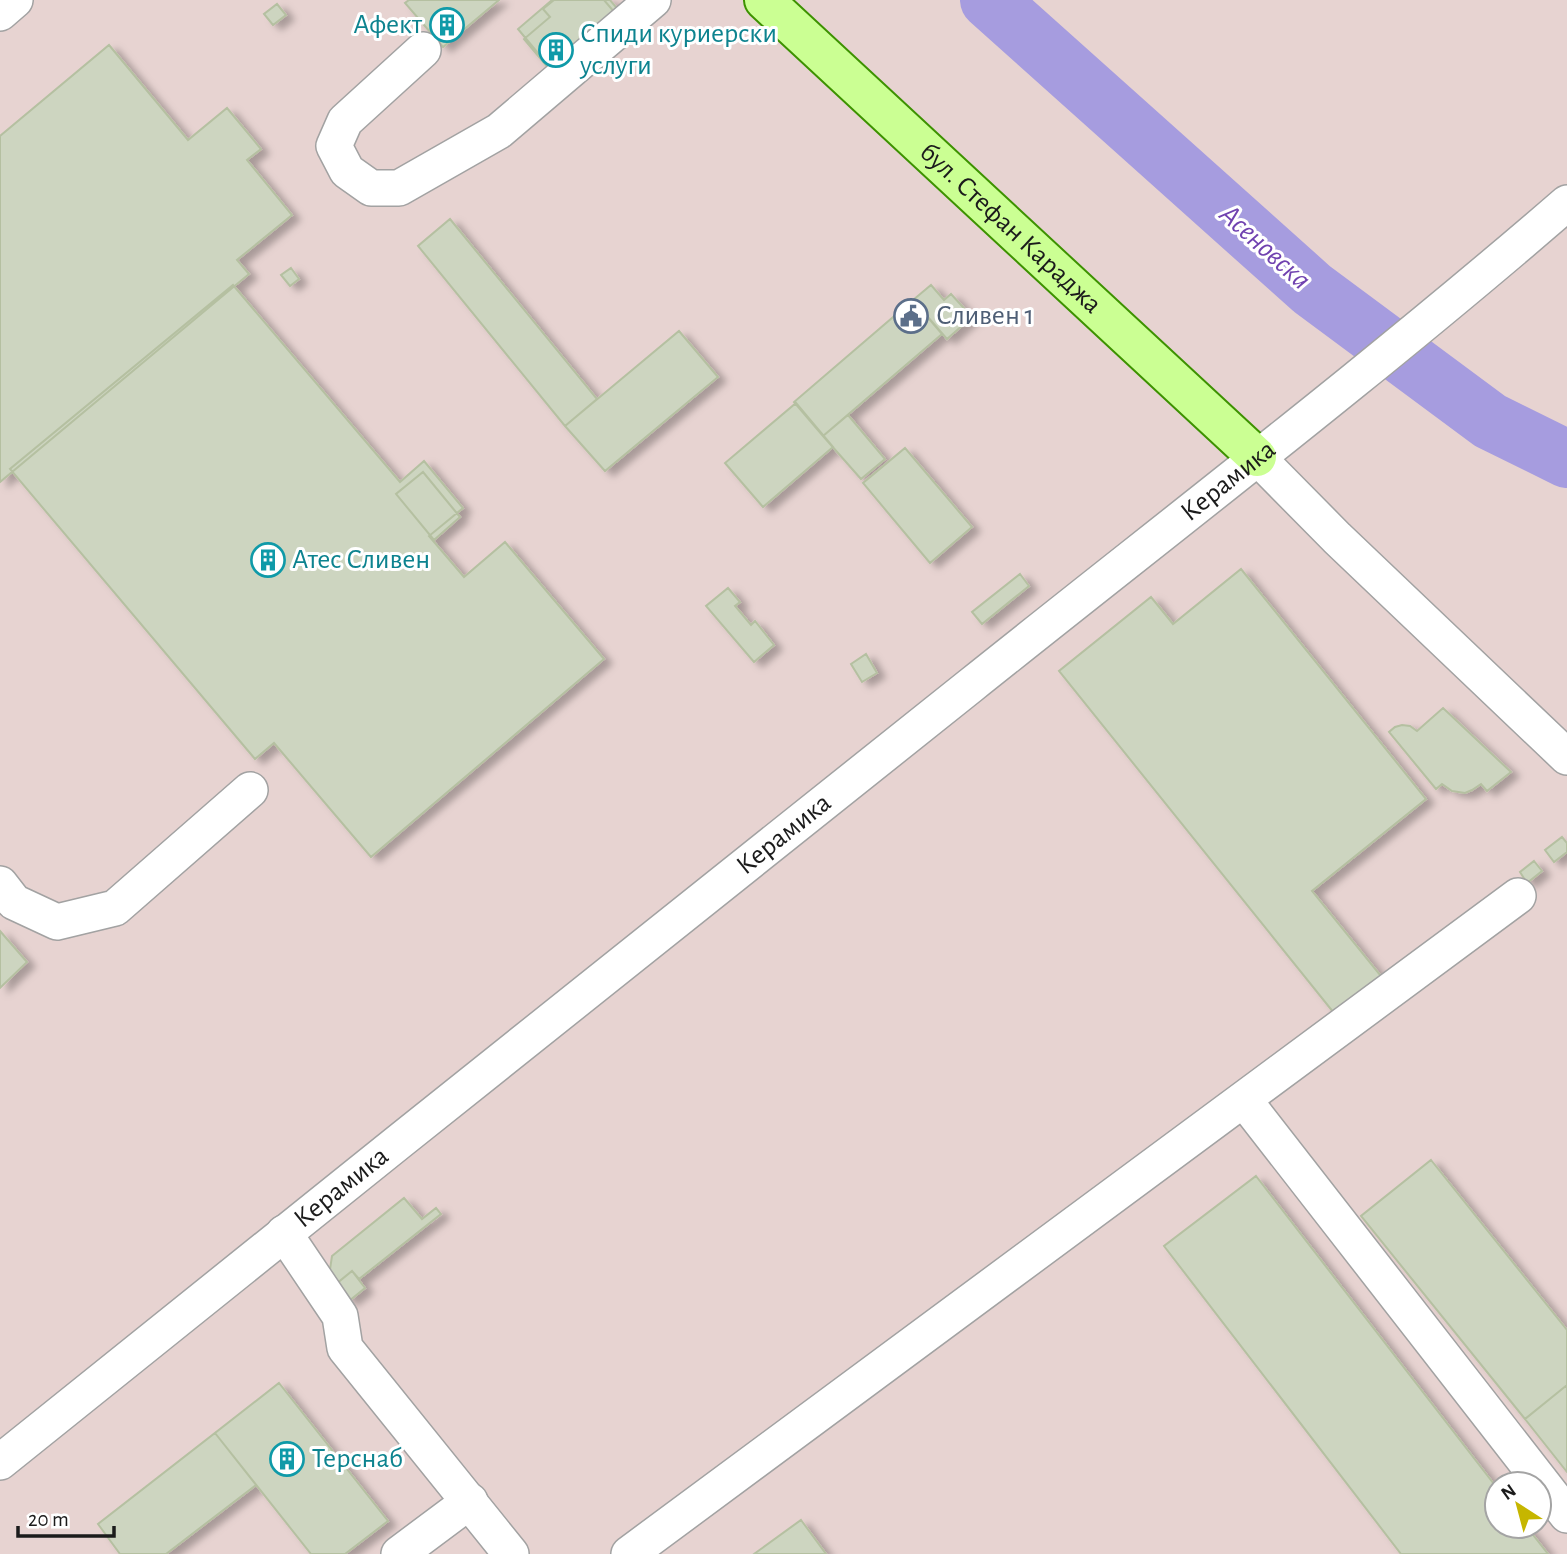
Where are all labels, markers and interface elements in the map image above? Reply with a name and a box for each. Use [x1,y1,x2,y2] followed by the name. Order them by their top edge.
[428,6,466,44] building icon: Афект
[353,11,423,39] place label: Афект
[579,20,777,80] place label: Спиди куриерски услуги
[537,31,575,69] building icon: Спиди куриерски услуги
[914,138,1107,319] street label: бул. Стефан Караджа
[1213,198,1316,295] water label: Асеновска
[892,297,930,335] public building icon: Сливен 1
[936,302,1034,330] place label: Сливен 1
[1176,435,1281,527] street label: Керамика
[249,541,287,579] building icon: Атес Сливен
[292,546,430,574] place label: Атес Сливен
[731,789,837,880] street label: Керамика
[289,1142,394,1234] street label: Керамика
[268,1440,306,1478] building icon: Терснаб
[312,1445,403,1473] place label: Терснаб
[1483,1470,1553,1540] north arrow
[1498,1481,1520,1504] text: N
[18,1494,114,1538] scale bar
[28,1509,69,1530] text: 20 m

